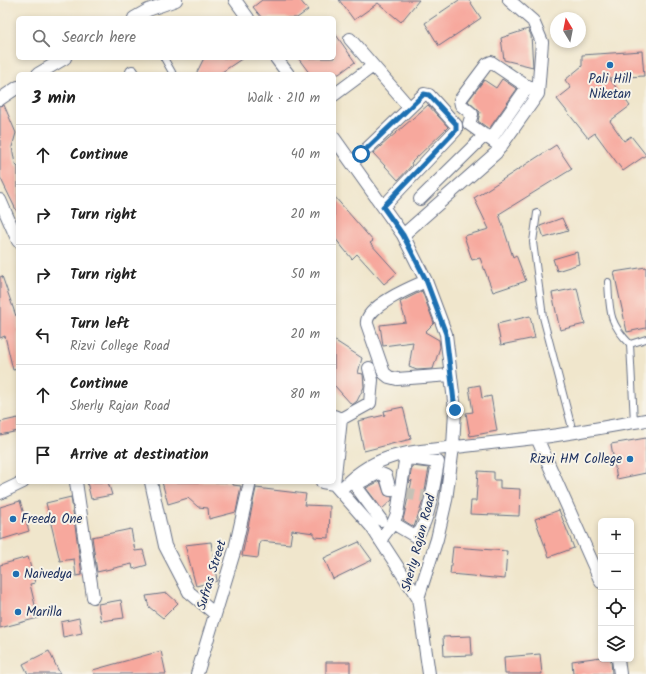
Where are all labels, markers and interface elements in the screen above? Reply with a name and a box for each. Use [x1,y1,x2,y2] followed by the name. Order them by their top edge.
[550,12,586,48] north arrow
[16,16,336,60] search box
[62,26,136,50] text: Search here
[30,27,52,49] icon: search
[605,60,615,70] marker: Pali Hill Niketan
[589,69,631,105] place label: Pali Hill Niketan
[32,85,76,112] text: 3 min
[247,88,320,109] text: Walk · 210 m
[70,143,128,167] text: Continue
[32,144,54,166] icon: ahead
[291,144,320,165] text: 40 m
[352,145,370,163] route start
[70,203,137,227] text: Turn right
[32,204,54,226] icon: right
[290,204,320,225] text: 20 m
[70,263,137,287] text: Turn right
[32,264,54,286] icon: right
[291,264,320,285] text: 50 m
[70,312,130,336] text: Turn left
[32,324,54,346] icon: left
[290,324,320,345] text: 20 m
[70,336,169,357] text: Rizvi College Road
[70,372,128,396] text: Continue
[32,384,54,406] icon: ahead
[290,384,320,405] text: 80 m
[70,396,170,417] text: Sherly Rajan Road
[446,401,464,419] route end
[70,443,209,467] text: Arrive at destination
[32,444,54,466] icon: arrive
[530,449,622,470] place label: Rizvi HM College
[625,454,635,464] marker: Rizvi HM College
[396,492,442,594] street label: Sherly Rajan Road
[21,509,82,530] place label: Freeda One
[8,514,18,524] marker: Freeda One
[598,518,634,662] map controls
[598,518,634,554] button: +
[191,537,233,613] street label: Sufras Street
[598,554,634,590] button: −
[24,564,72,585] place label: Naivedya
[11,569,21,579] marker: Naivedya
[598,590,634,626] button: locate
[26,602,62,623] place label: Marilla
[13,607,23,617] marker: Marilla
[598,626,634,662] button: layers

